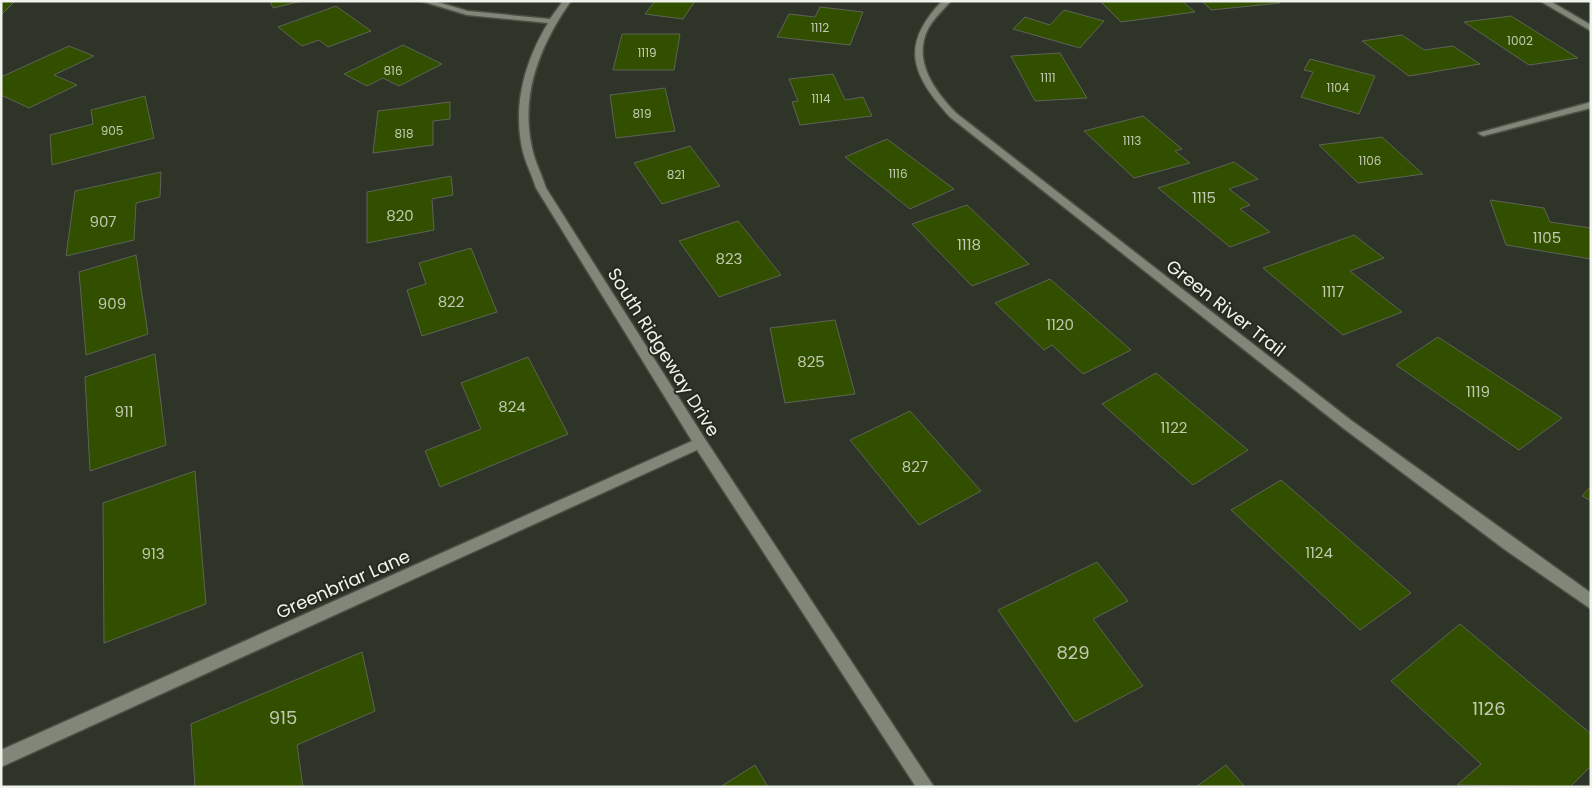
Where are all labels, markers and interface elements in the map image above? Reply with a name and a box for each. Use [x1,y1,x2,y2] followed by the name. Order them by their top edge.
[811,19,829,36] house number: 1112
[1507,32,1533,49] house number: 1002
[637,44,657,61] house number: 1119
[383,62,403,79] house number: 816
[1040,69,1056,86] house number: 1111
[1327,79,1350,96] house number: 1104
[811,90,831,107] house number: 1114
[633,105,651,122] house number: 819
[101,122,123,139] house number: 905
[395,125,413,142] house number: 818
[1123,132,1141,149] house number: 1113
[1359,152,1381,169] house number: 1106
[888,165,908,182] house number: 1116
[667,166,685,183] house number: 821
[1192,187,1216,208] house number: 1115
[386,205,414,226] house number: 820
[89,211,117,232] house number: 907
[1533,227,1561,248] house number: 1105
[957,234,981,255] house number: 1118
[716,248,742,269] house number: 823
[1161,254,1291,362] street label: Green River Trail
[602,263,726,441] street label: South Ridgeway Drive
[1322,281,1344,302] house number: 1117
[438,291,464,312] house number: 822
[98,293,126,314] house number: 909
[1046,314,1074,335] house number: 1120
[797,351,825,372] house number: 825
[1466,381,1490,402] house number: 1119
[498,396,526,417] house number: 824
[114,401,134,422] house number: 911
[1161,417,1187,438] house number: 1122
[902,456,928,477] house number: 827
[1305,542,1333,563] house number: 1124
[141,543,165,564] house number: 913
[272,543,414,625] street label: Greenbriar Lane
[1056,640,1090,665] house number: 829
[1472,696,1506,721] house number: 1126
[269,705,297,730] house number: 915

